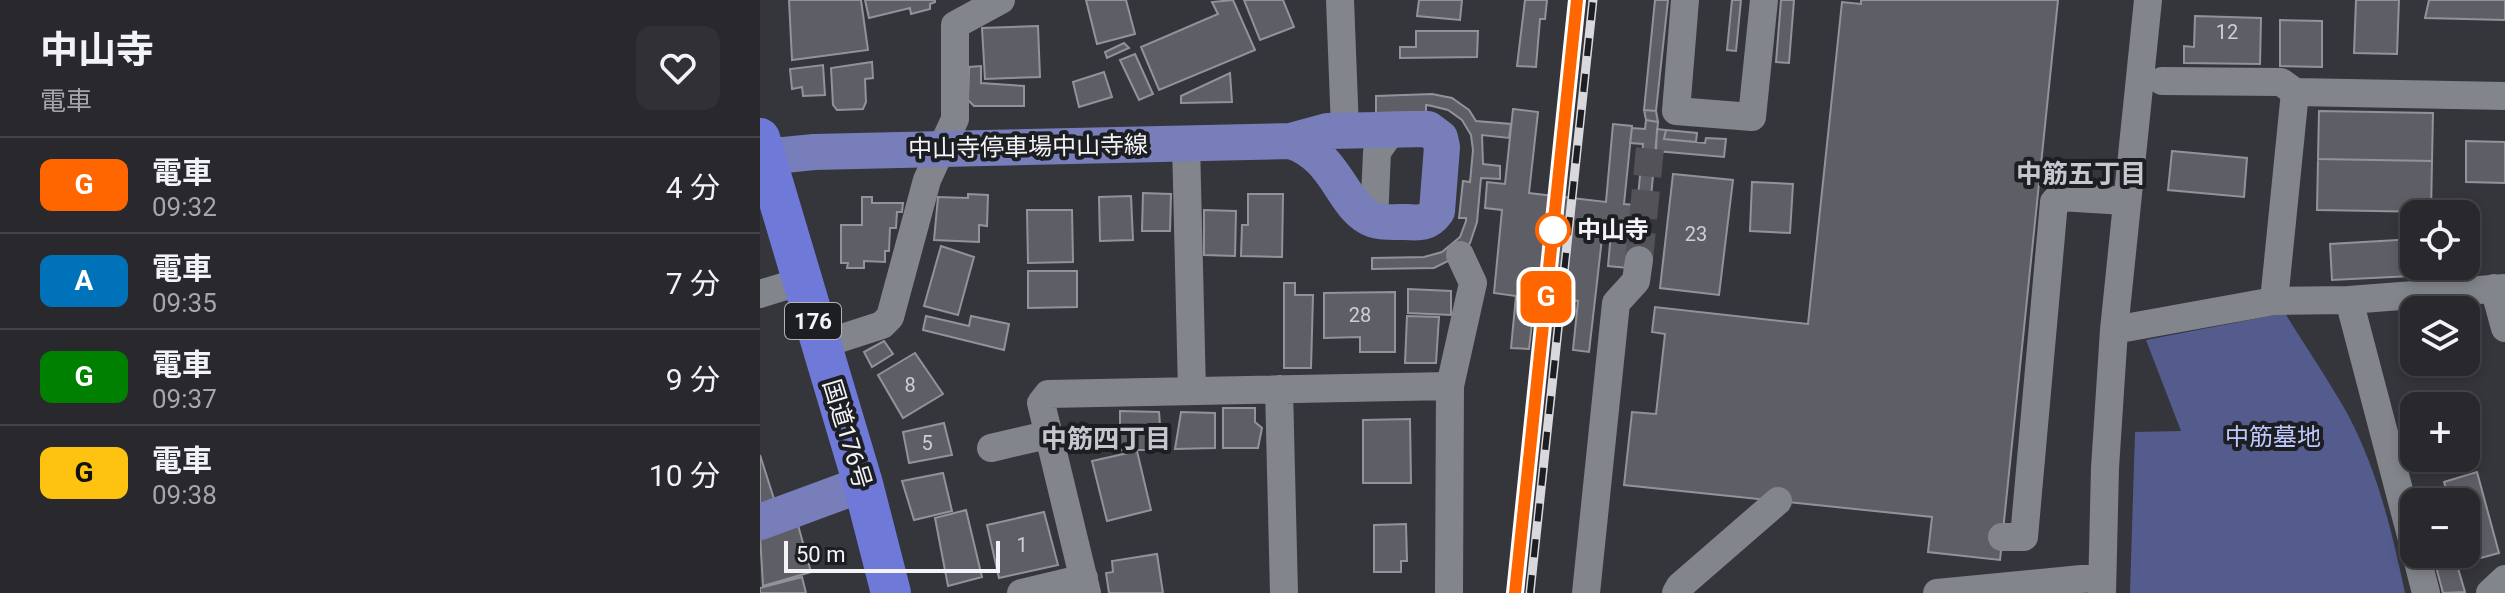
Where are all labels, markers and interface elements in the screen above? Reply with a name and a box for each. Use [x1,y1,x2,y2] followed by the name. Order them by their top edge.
[2216,20,2238,44] house number: 12
[636,26,720,110] button: heart
[40,28,154,72] text: 中山寺
[40,86,92,116] text: 電車
[908,131,1148,163] street label: 中山寺停車場中山寺線
[152,155,212,190] text: 電車
[2016,159,2146,189] district label: 中筋五丁目
[74,168,94,201] text: G
[666,170,720,205] text: 4 分
[152,192,217,222] text: 09:32
[2400,200,2480,568] map controls
[2400,200,2480,280] button: locate
[1536,213,1570,247] marker: 中山寺
[1577,216,1649,244] place label: 中山寺
[1685,222,1707,246] house number: 23
[152,251,212,286] text: 電車
[75,264,93,297] text: A
[666,266,720,301] text: 7 分
[1520,271,1572,323] line badge: G
[1536,280,1556,313] text: G
[152,288,217,318] text: 09:35
[2400,296,2480,376] button: layers
[785,303,841,339] road number: 176
[1349,303,1371,327] house number: 28
[152,347,212,382] text: 電車
[74,360,94,393] text: G
[666,362,720,397] text: 9 分
[904,373,916,397] house number: 8
[817,376,877,492] street label: 国道176号
[152,384,217,414] text: 09:37
[2400,392,2480,472] button: +
[2225,423,2321,451] park label: 中筋墓地
[1041,424,1171,454] district label: 中筋四丁目
[921,431,933,455] house number: 5
[152,443,212,478] text: 電車
[74,456,94,489] text: G
[649,458,720,493] text: 10 分
[152,480,217,510] text: 09:38
[2400,488,2480,568] button: −
[1016,533,1028,557] house number: 1
[784,537,1000,573] scale bar
[796,542,845,567] text: 50 m

